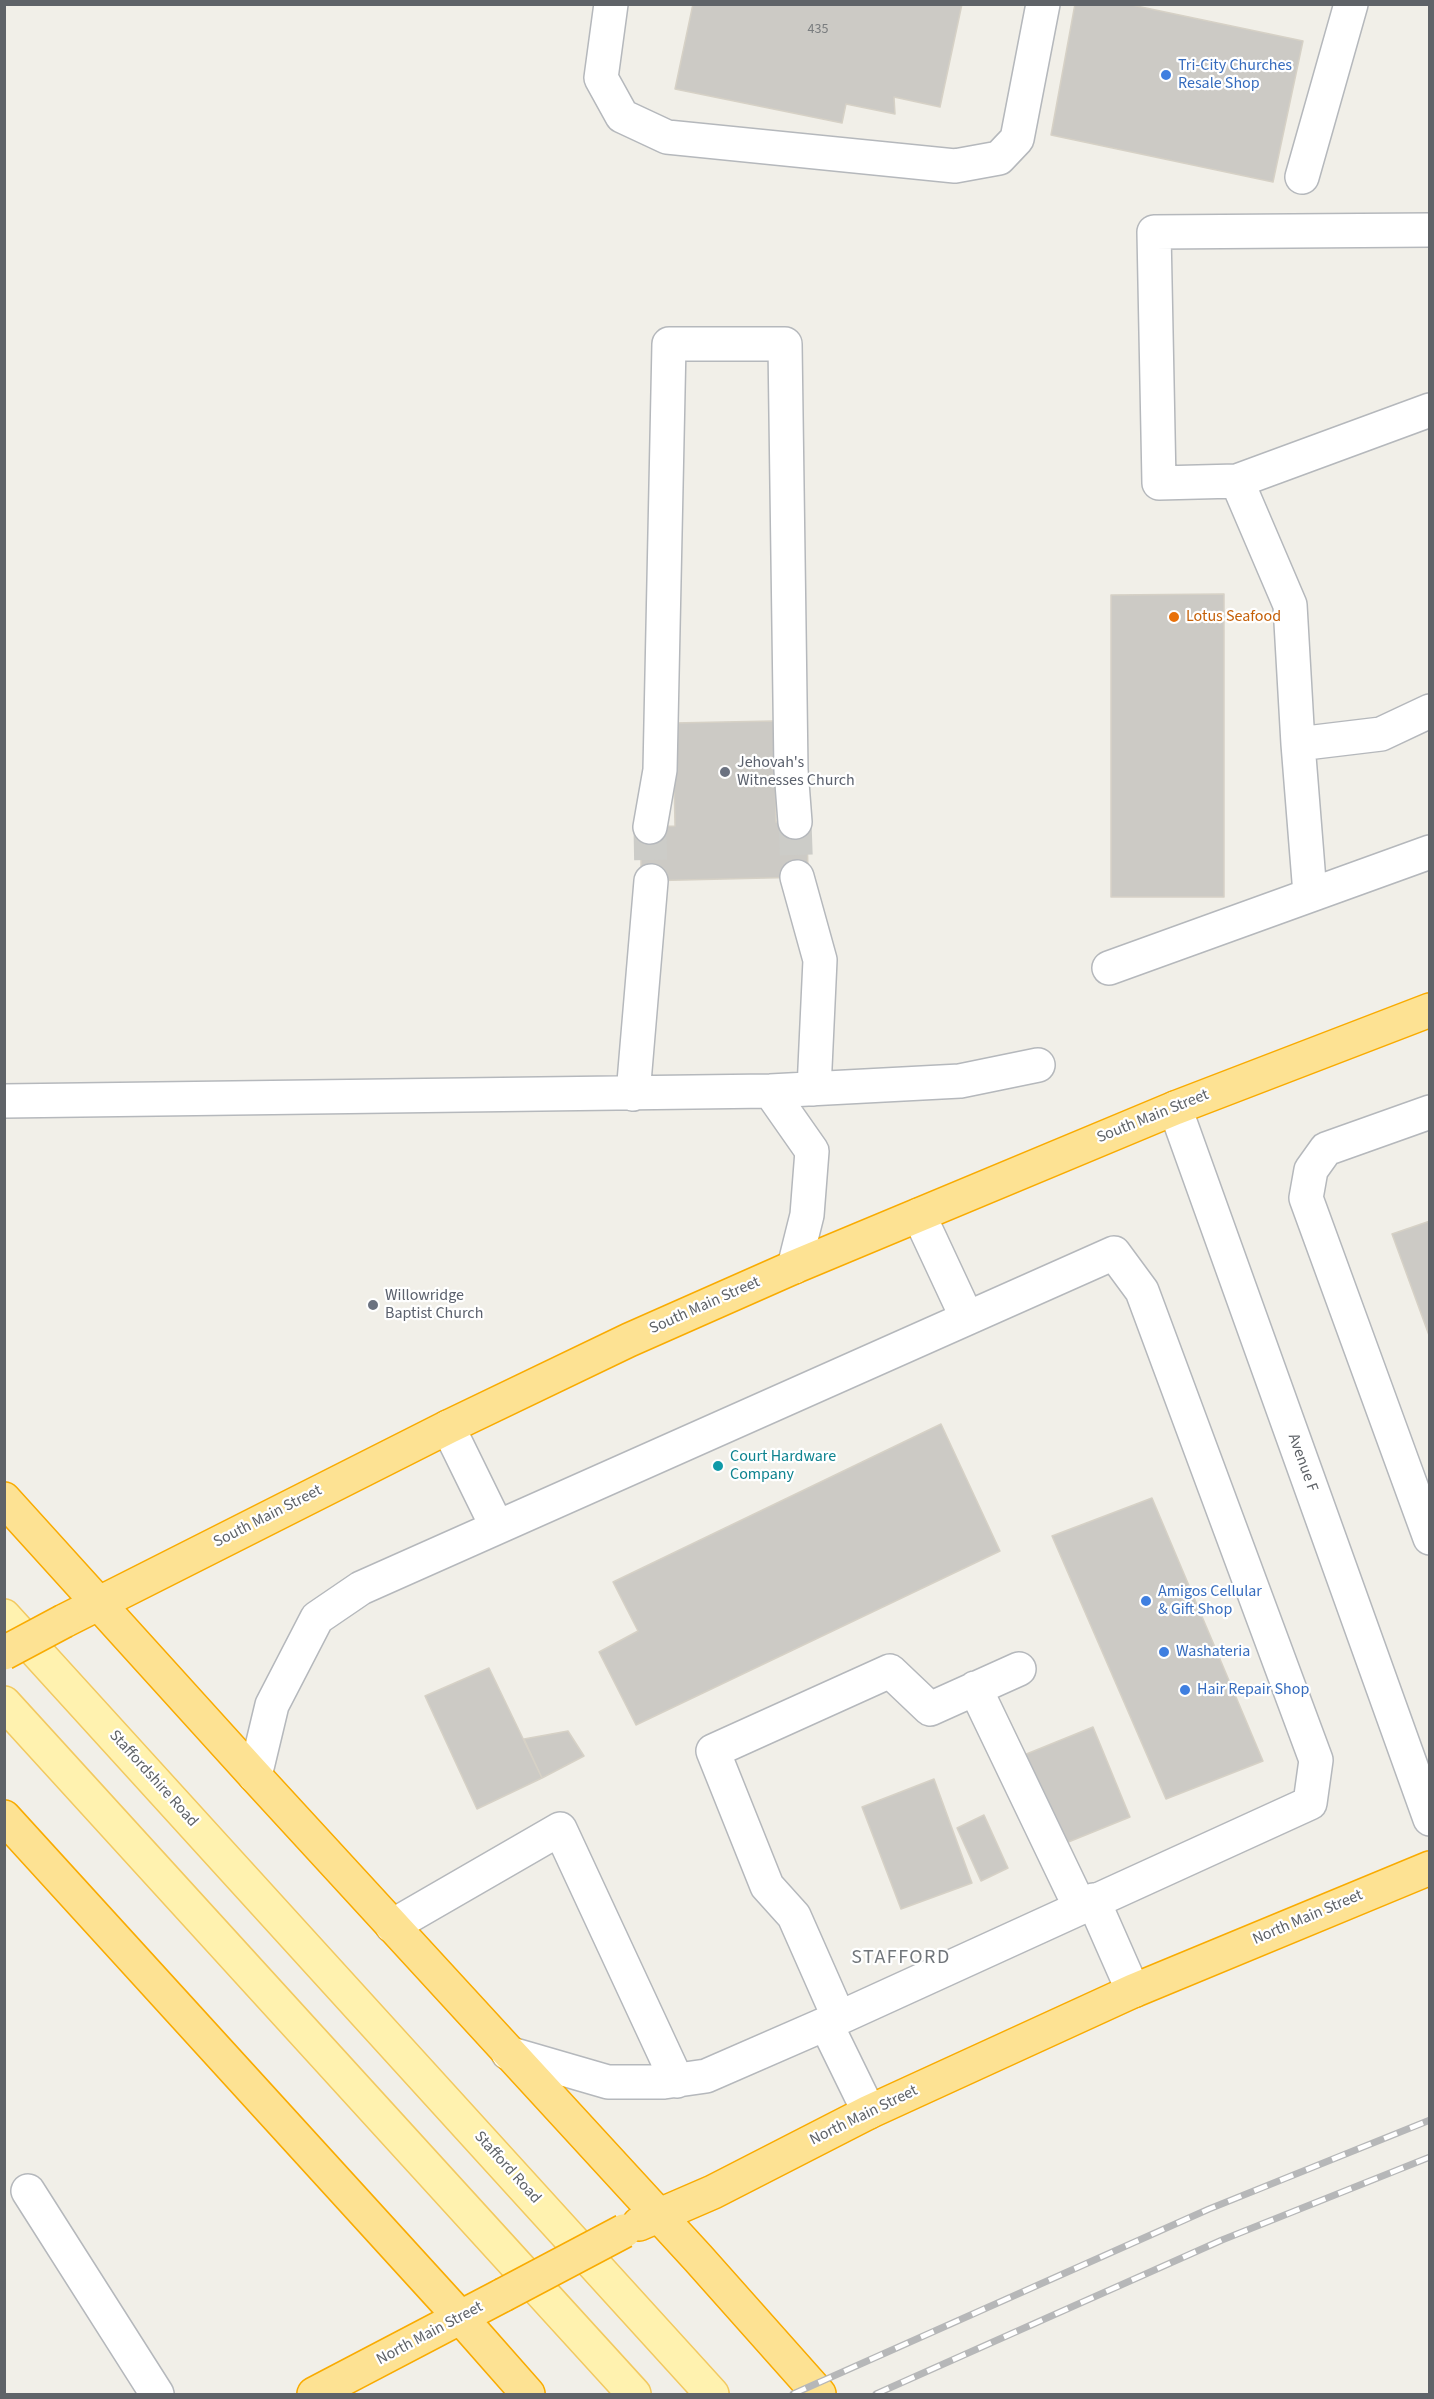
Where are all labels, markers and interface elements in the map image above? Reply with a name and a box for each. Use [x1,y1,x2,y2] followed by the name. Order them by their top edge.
[808,22,828,38] house number: 435
[1178,56,1292,94] place label: Tri-City Churches Resale Shop
[1159,68,1173,82] marker: Tri-City Churches Resale Shop
[1186,607,1281,627] place label: Lotus Seafood
[1167,610,1181,624] marker: Lotus Seafood
[737,753,855,791] place label: Jehovah's Witnesses Church
[718,765,732,779] marker: Jehovah's Witnesses Church
[1094,1086,1212,1148] street label: South Main Street
[647,1273,763,1339] street label: South Main Street
[385,1286,483,1324] place label: Willowridge Baptist Church
[366,1298,380,1312] marker: Willowridge Baptist Church
[1283,1431,1321,1495] street label: Avenue F
[730,1447,836,1485] place label: Court Hardware Company
[711,1459,725,1473] marker: Court Hardware Company
[211,1481,325,1553] street label: South Main Street
[1158,1582,1262,1620] place label: Amigos Cellular & Gift Shop
[1139,1594,1153,1608] marker: Amigos Cellular & Gift Shop
[1176,1642,1250,1662] place label: Washateria
[1157,1645,1171,1659] marker: Washateria
[1197,1680,1309,1700] place label: Hair Repair Shop
[1178,1683,1192,1697] marker: Hair Repair Shop
[105,1727,201,1831] street label: Staffordshire Road
[1250,1886,1366,1950] street label: North Main Street
[851,1947,951,1971] district label: STAFFORD
[807,2082,921,2150] street label: North Main Street
[469,2128,545,2208] street label: Stafford Road
[374,2298,486,2370] street label: North Main Street

